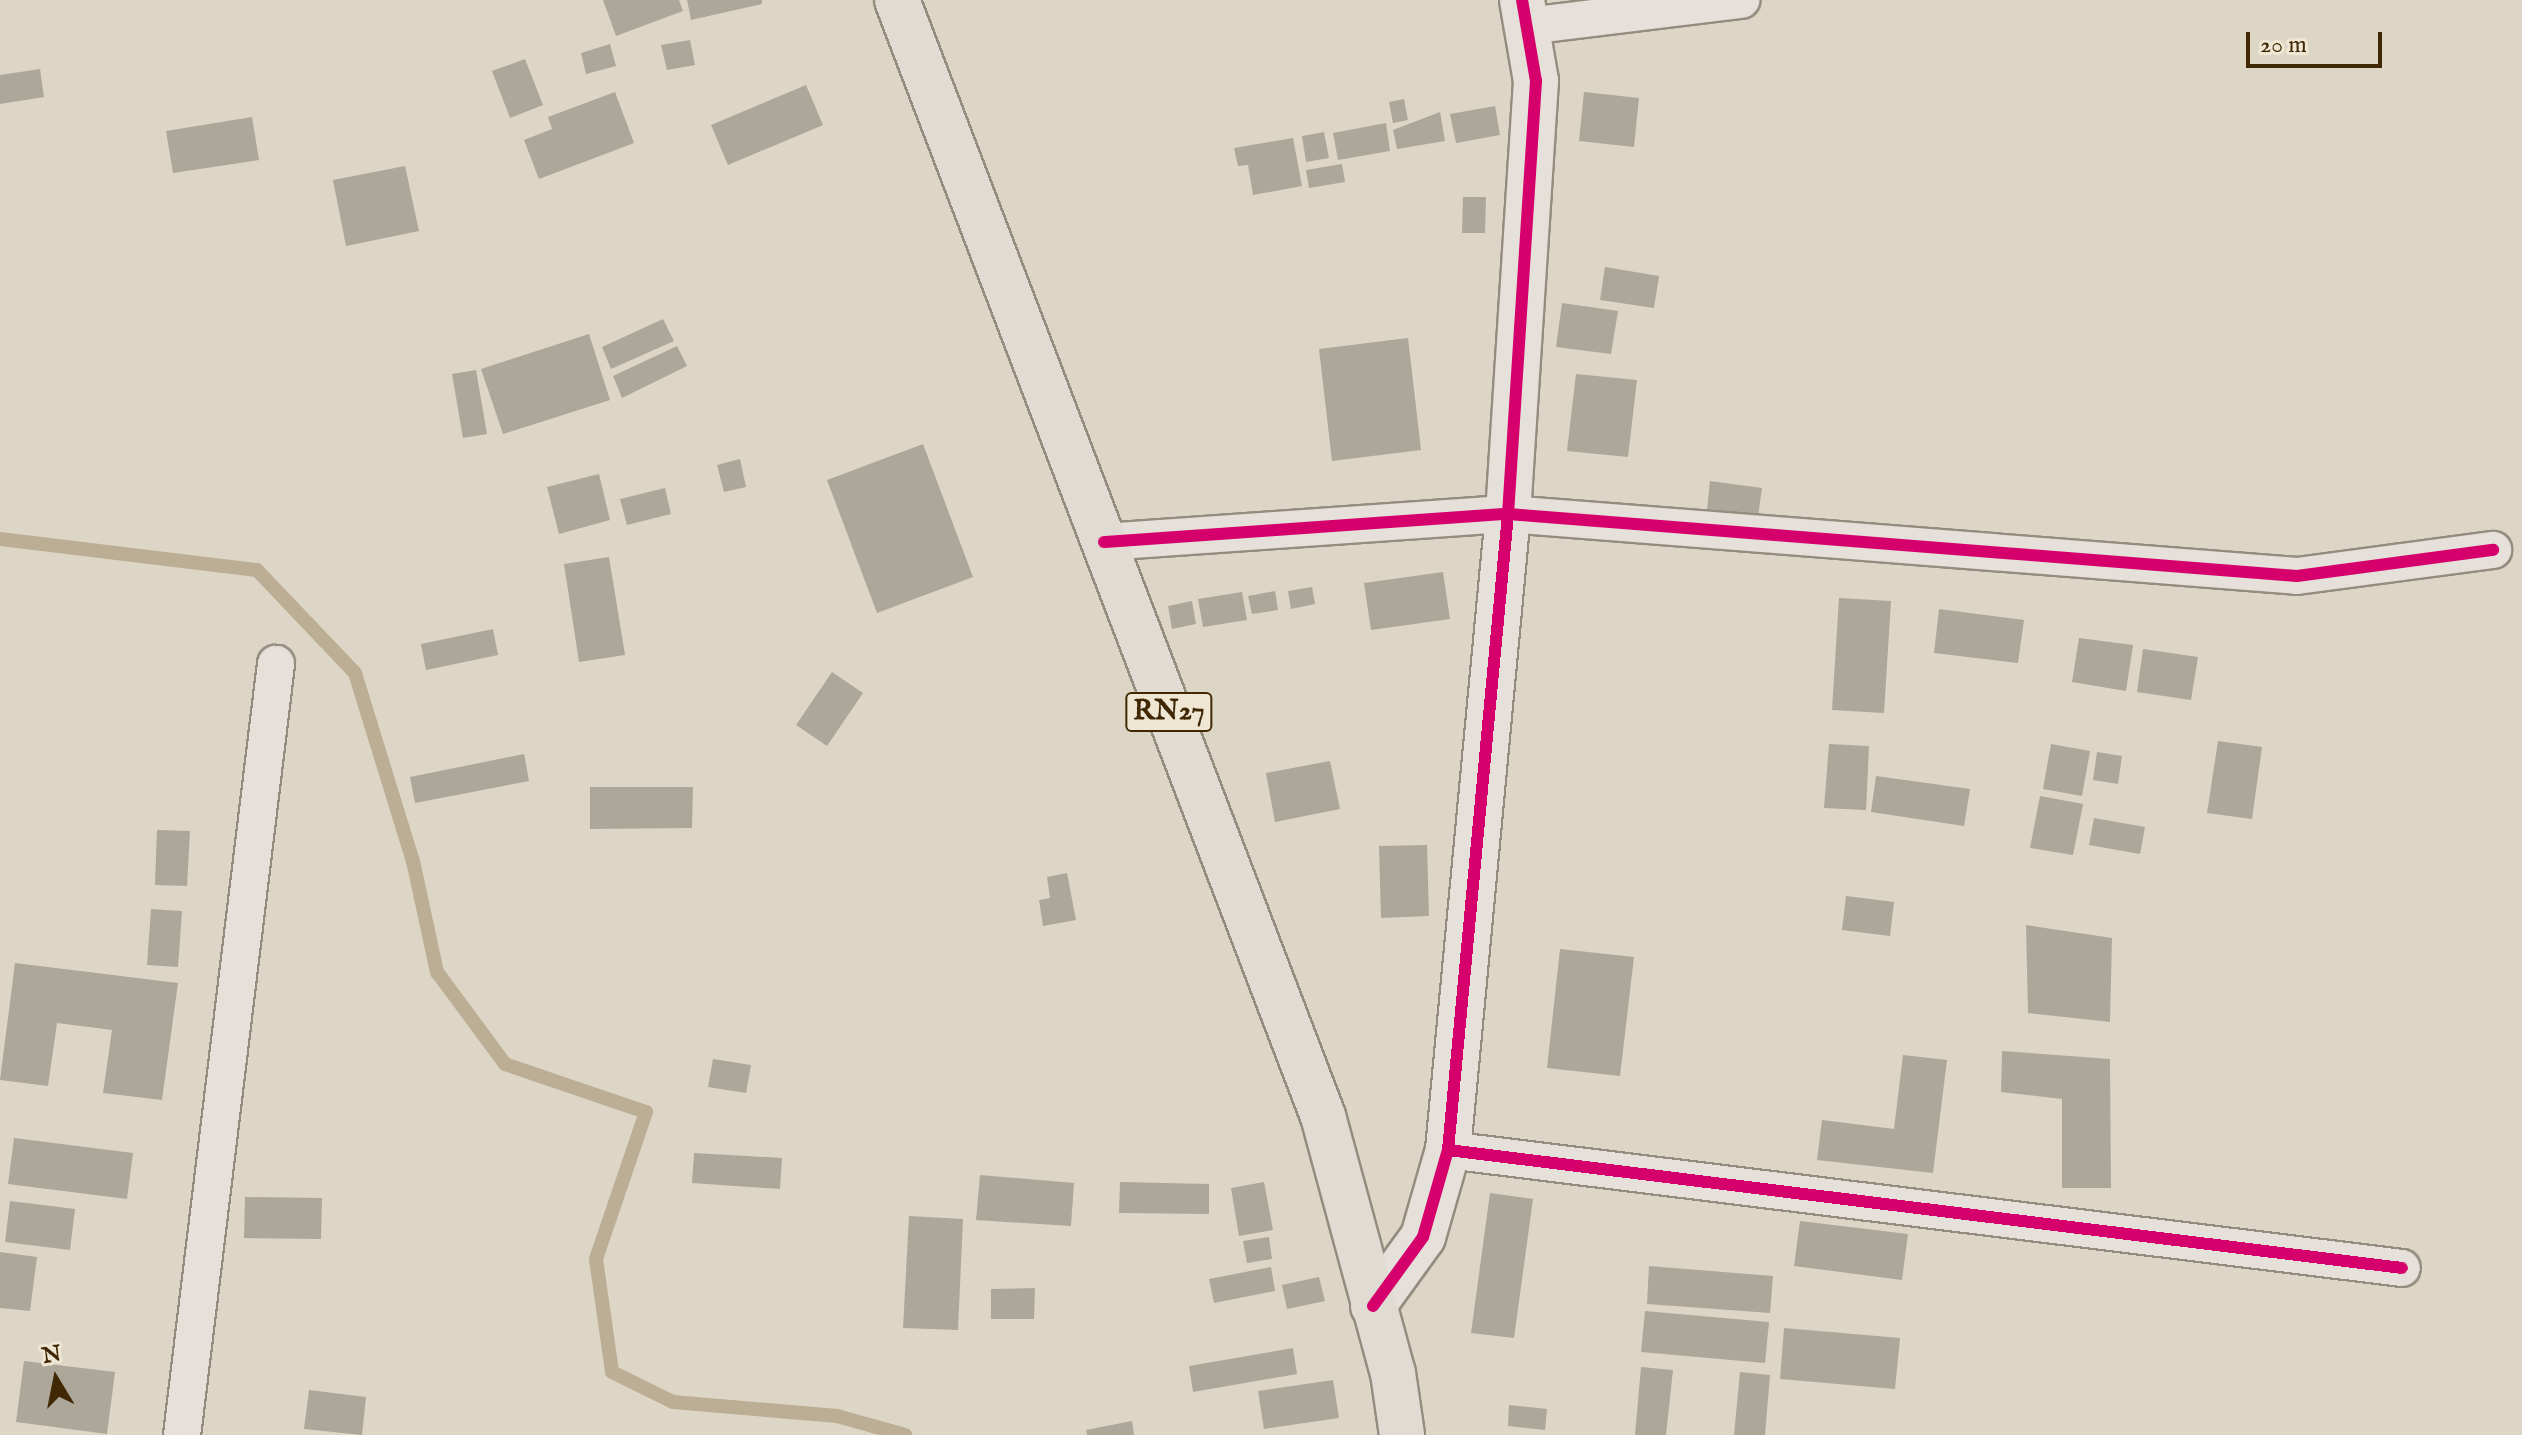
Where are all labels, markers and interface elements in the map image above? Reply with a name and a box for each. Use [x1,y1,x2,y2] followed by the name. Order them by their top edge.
[2250,16,2386,66] scale bar
[2260,30,2307,61] text: 20 m
[1125,688,1213,736] road number: RN27
[16,1339,96,1419] north arrow
[40,1340,64,1371] text: N

